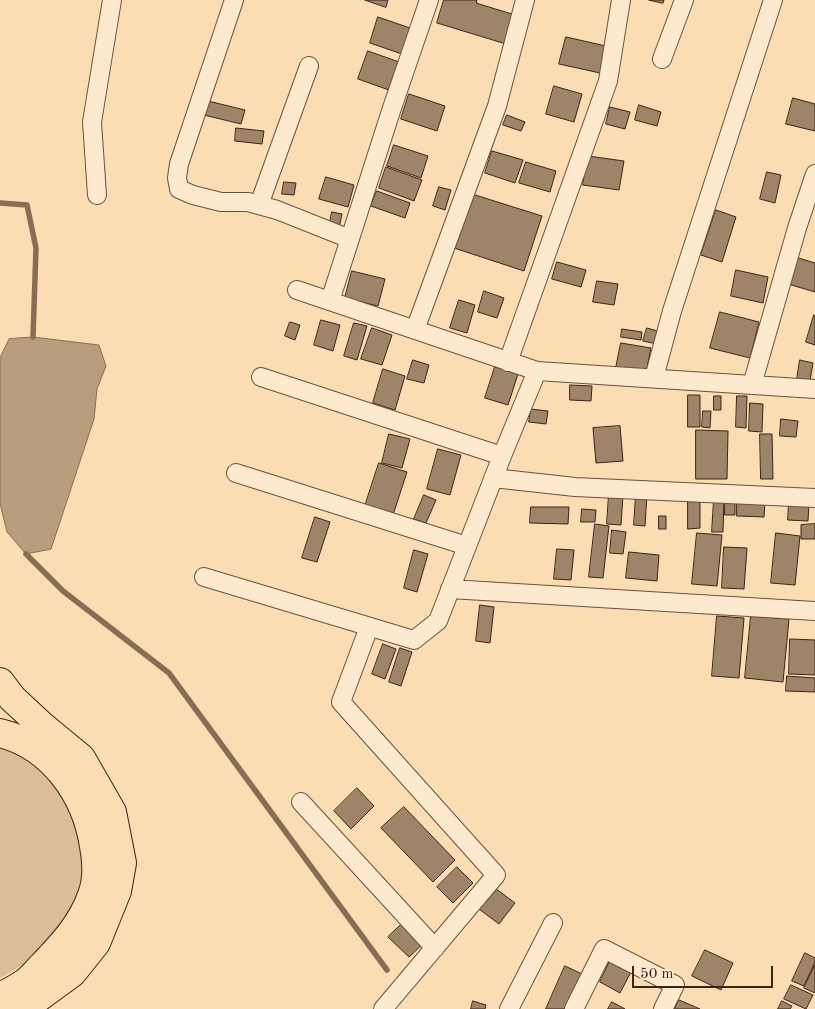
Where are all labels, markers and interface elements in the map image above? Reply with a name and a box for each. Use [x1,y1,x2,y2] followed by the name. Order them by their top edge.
[635,956,776,988] scale bar
[640,967,674,982] text: 50 m

